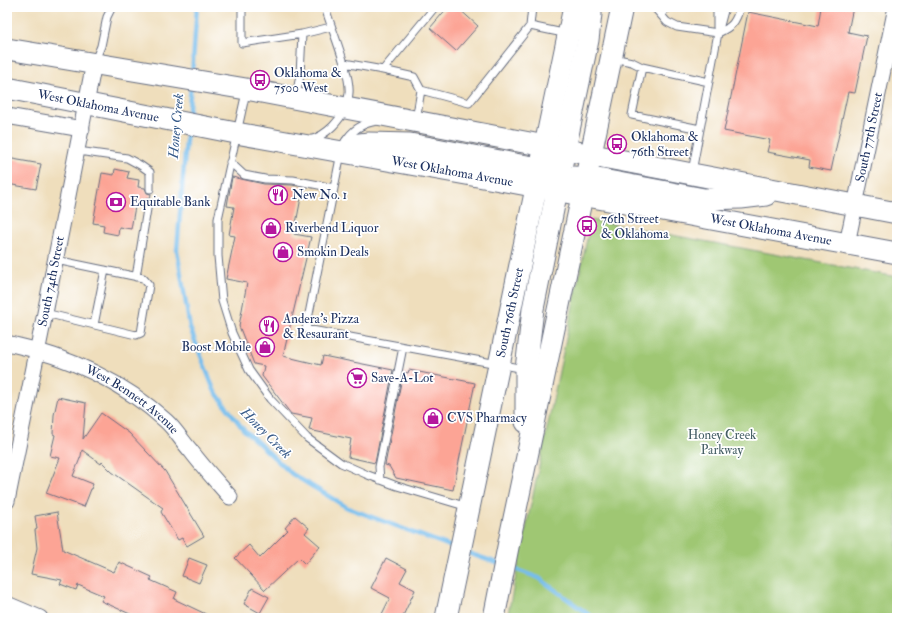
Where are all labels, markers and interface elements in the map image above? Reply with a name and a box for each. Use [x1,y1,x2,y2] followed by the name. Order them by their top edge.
[274,65,342,96] place label: Oklahoma & 7500 West
[249,69,271,91] bus stop icon: Oklahoma & 7500 West
[35,86,161,126] street label: West Oklahoma Avenue
[852,91,886,183] street label: South 77th Street
[165,92,187,160] water label: Honey Creek
[631,129,699,160] place label: Oklahoma & 76th Street
[606,133,628,155] bus stop icon: Oklahoma & 76th Street
[389,153,515,190] street label: West Oklahoma Avenue
[267,184,289,206] restaurant icon: New No. 1
[292,187,347,203] place label: New No. 1
[105,191,127,213] bank icon: Equitable Bank
[130,194,211,210] place label: Equitable Bank
[601,211,669,242] place label: 76th Street & Oklahoma
[708,211,834,249] street label: West Oklahoma Avenue
[576,215,598,237] bus stop icon: 76th Street & Oklahoma
[260,217,282,239] shop icon: Riverbend Liquor
[285,220,379,236] place label: Riverbend Liquor
[34,235,68,328] street label: South 74th Street
[272,241,294,263] shop icon: Smokin Deals
[297,244,369,260] place label: Smokin Deals
[493,266,527,359] street label: South 76th Street
[282,311,360,342] place label: Andera's Pizza & Resaurant
[258,315,280,337] restaurant icon: Andera's Pizza & Resaurant
[254,336,276,358] shop icon: Boost Mobile
[181,339,252,355] place label: Boost Mobile
[82,361,183,438] street label: West Bennett Avenue
[346,367,368,389] supermarket icon: Save-A-Lot
[371,370,434,386] place label: Save-A-Lot
[236,403,295,462] water label: Honey Creek
[422,407,444,429] shop icon: CVS Pharmacy
[447,410,527,427] place label: CVS Pharmacy
[688,427,757,459] park label: Honey Creek Parkway

